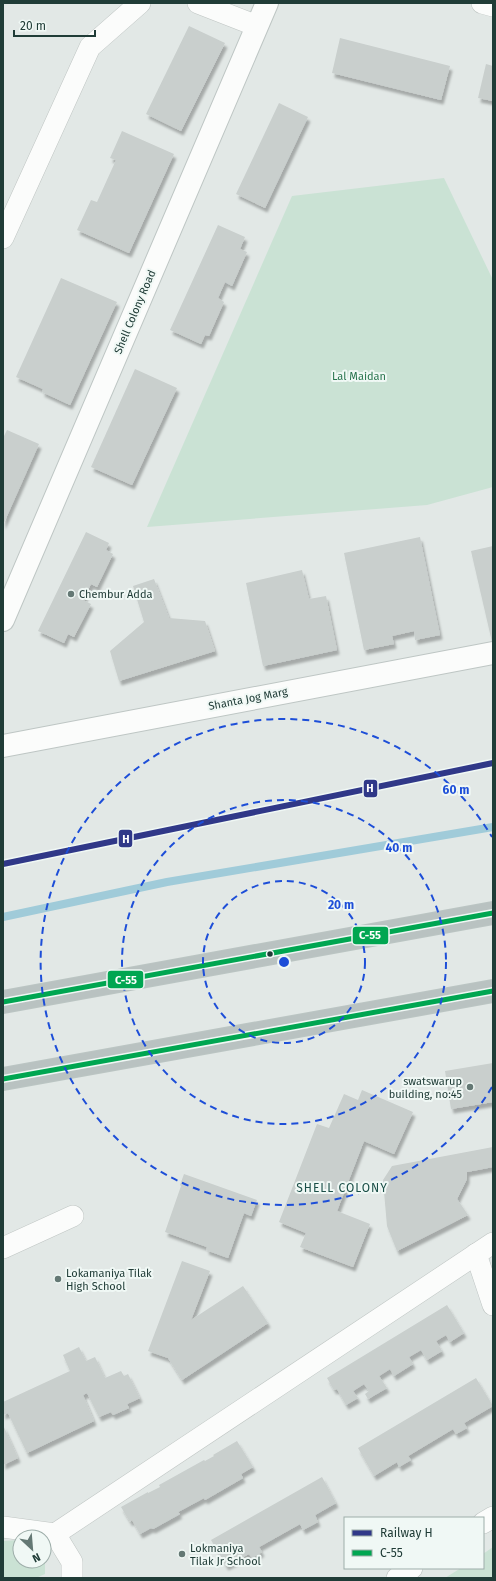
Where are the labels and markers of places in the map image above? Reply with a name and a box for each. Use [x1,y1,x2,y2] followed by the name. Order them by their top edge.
[79,588,152,601] place label: Chembur Adda
[66,589,76,599] marker: Chembur Adda
[265,949,275,959] unlabelled marker
[277,955,291,969] centre of rings
[389,1075,462,1101] place label: swatswarup building, no:45
[465,1082,475,1092] marker: swatswarup building, no:45
[66,1267,152,1293] place label: Lokamaniya Tilak High School
[53,1274,63,1284] marker: Lokamaniya Tilak High School
[190,1542,261,1568] place label: Lokmaniya Tilak Jr School
[177,1549,187,1559] marker: Lokmaniya Tilak Jr School

